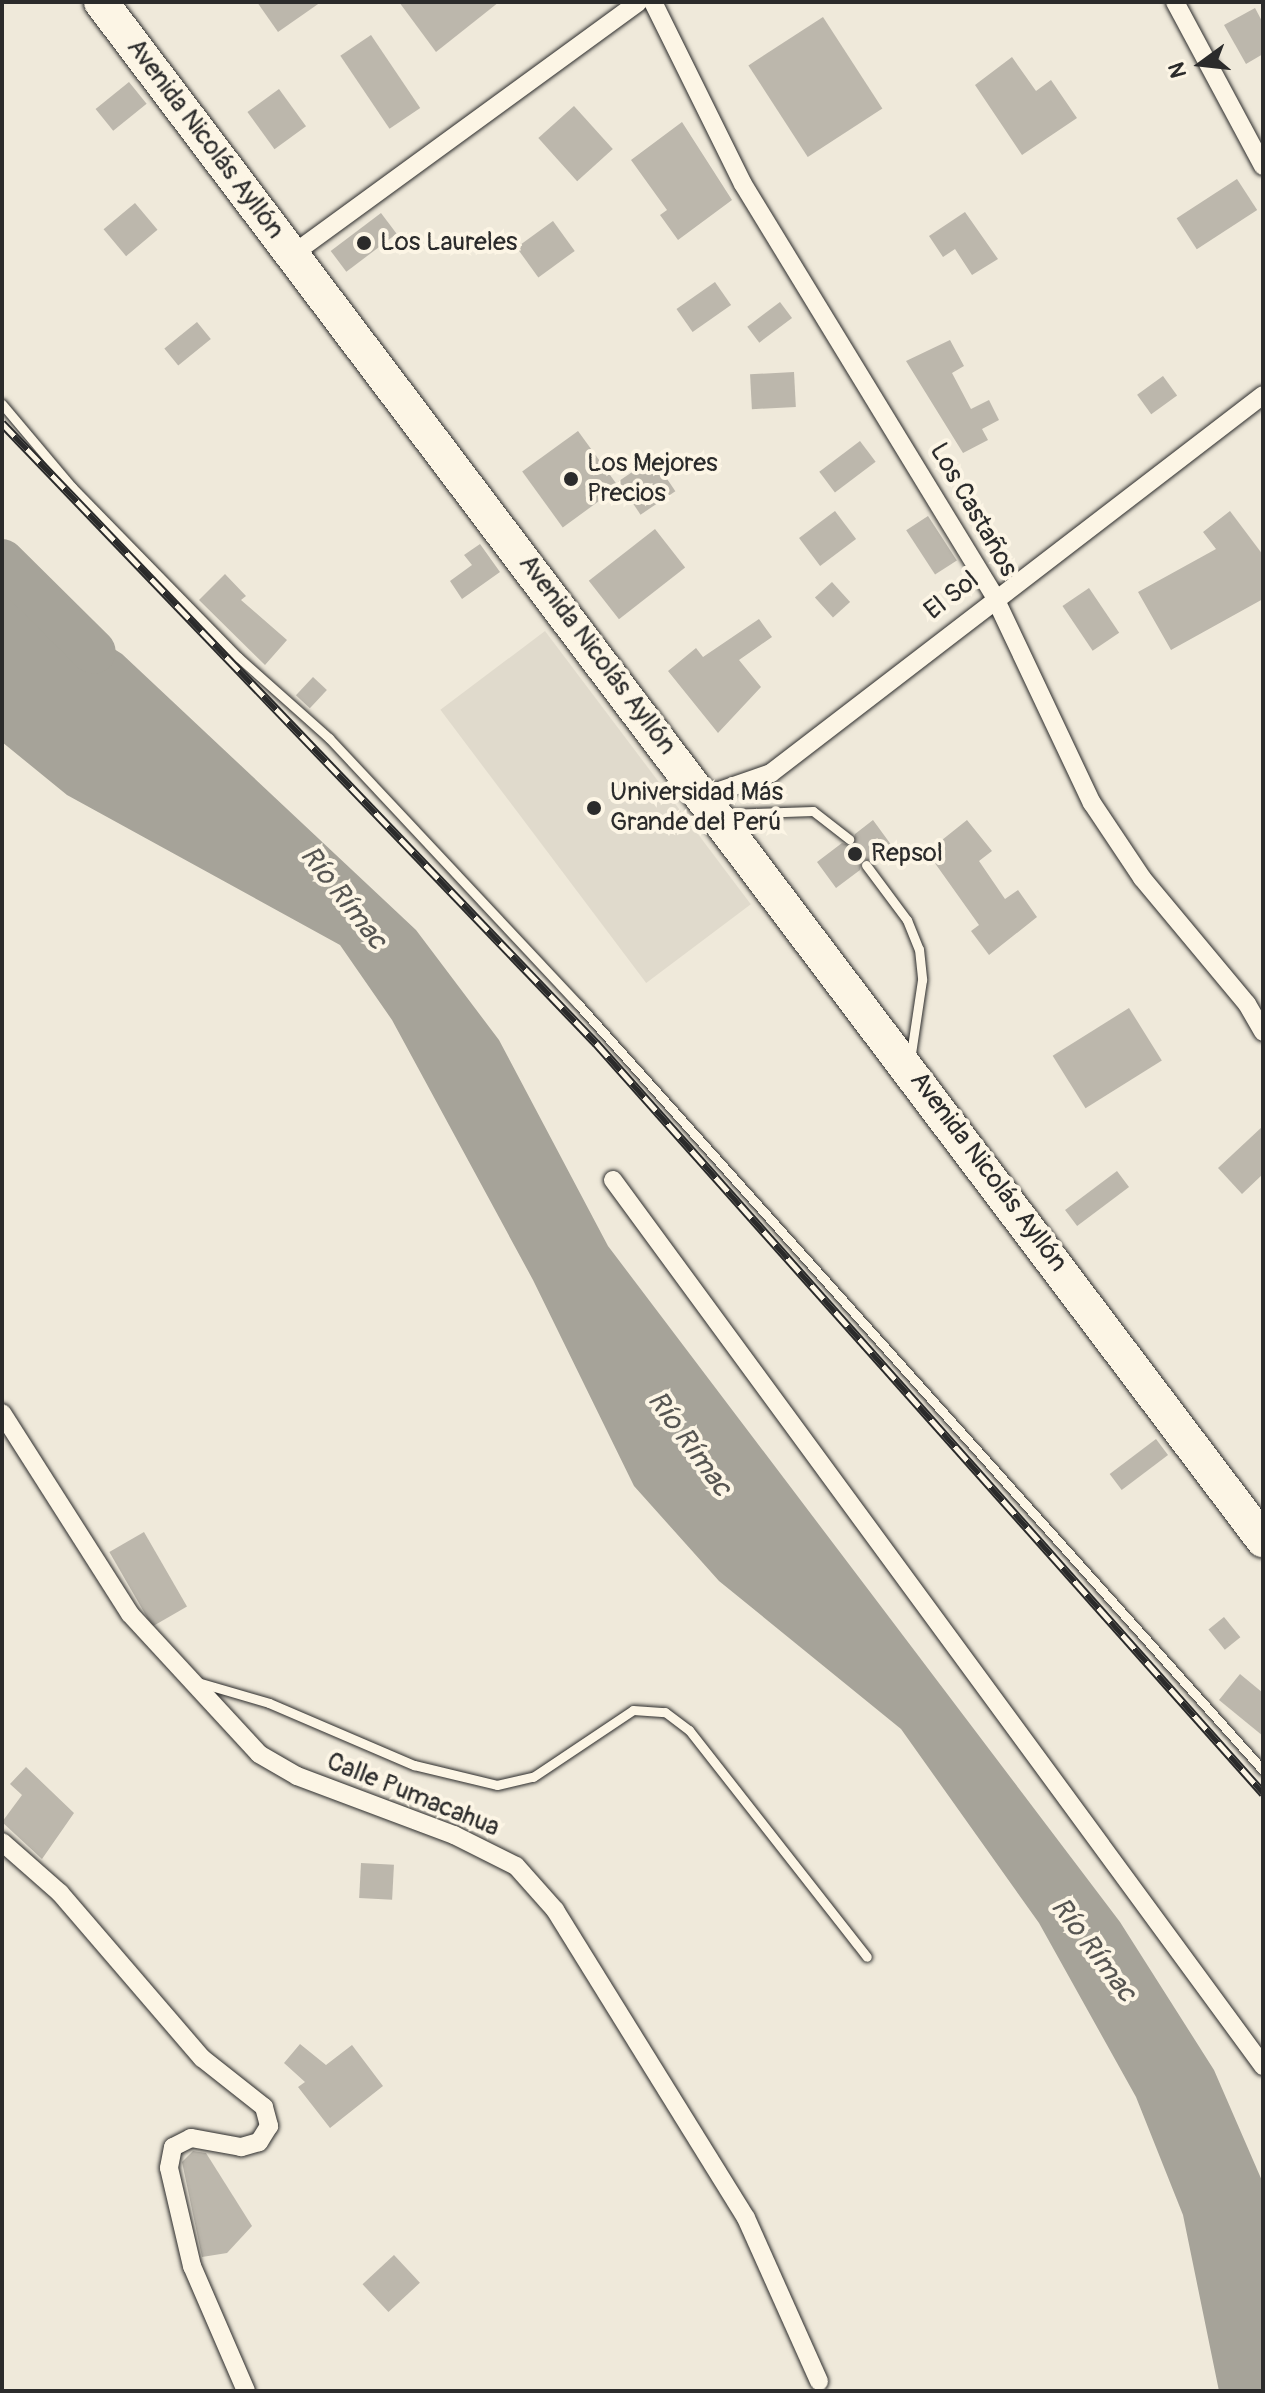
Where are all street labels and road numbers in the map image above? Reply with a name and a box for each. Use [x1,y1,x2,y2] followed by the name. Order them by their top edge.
[120,33,290,245] street label: Avenida Nicolás Ayllón
[922,438,1024,582] street label: Los Castaños
[512,549,682,761] street label: Avenida Nicolás Ayllón
[918,565,986,627] street label: El Sol
[903,1066,1073,1278] street label: Avenida Nicolás Ayllón
[322,1746,504,1844] street label: Calle Pumacahua

